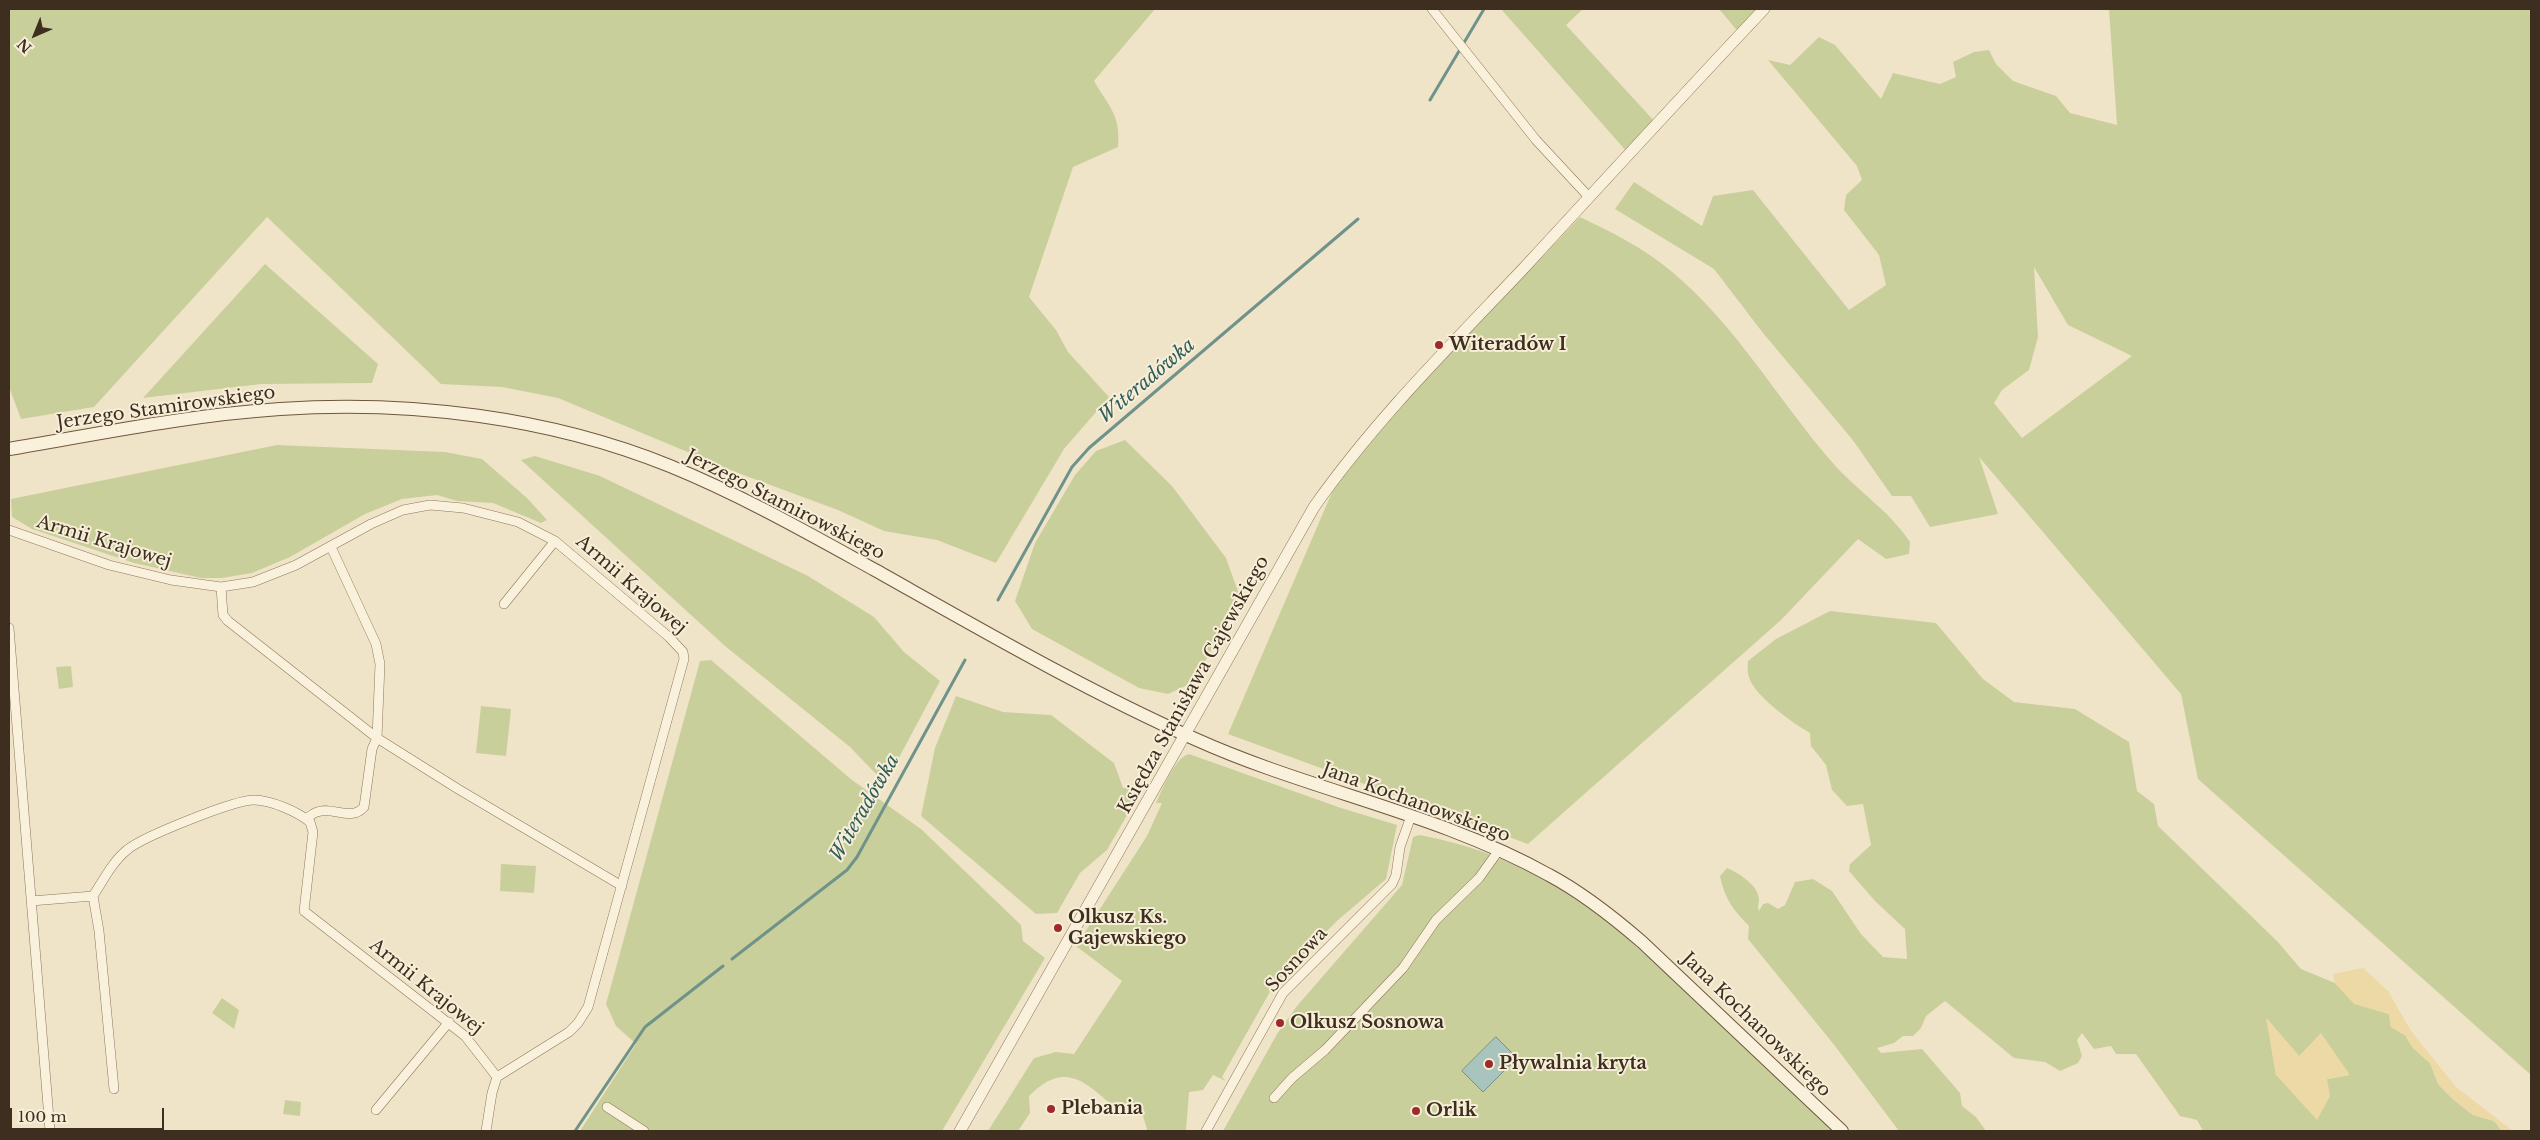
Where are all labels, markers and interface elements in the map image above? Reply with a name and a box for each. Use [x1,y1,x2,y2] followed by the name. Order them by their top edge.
[10,10,60,60] north arrow
[14,35,36,57] text: N
[1094,334,1200,428] water label: Witeradówka
[1449,334,1567,356] place label: Witeradów I
[1433,339,1445,351] marker: Witeradów I
[55,382,277,434] street label: Jerzego Stamirowskiego
[682,445,888,565] street label: Jerzego Stamirowskiego
[34,511,174,573] street label: Armii Krajowej
[571,531,691,639] street label: Armii Krajowej
[1114,552,1274,818] street label: Księdza Stanisława Gajewskiego
[825,751,905,865] water label: Witeradówka
[1319,759,1513,847] street label: Jana Kochanowskiego
[1068,907,1186,950] place label: Olkusz Ks. Gajewskiego
[1052,922,1064,934] marker: Olkusz Ks. Gajewskiego
[1262,923,1332,997] street label: Sosnowa
[365,935,487,1039] street label: Armii Krajowej
[1677,948,1835,1102] street label: Jana Kochanowskiego
[1290,1012,1444,1034] place label: Olkusz Sosnowa
[1274,1017,1286,1029] marker: Olkusz Sosnowa
[1499,1053,1647,1075] place label: Pływalnia kryta
[1483,1058,1495,1070] marker: Pływalnia kryta
[12,1098,166,1130] scale bar
[1061,1098,1143,1120] place label: Plebania
[1426,1100,1477,1122] place label: Orlik
[1045,1103,1057,1115] marker: Plebania
[1410,1105,1422,1117] marker: Orlik
[18,1107,67,1126] text: 100 m

